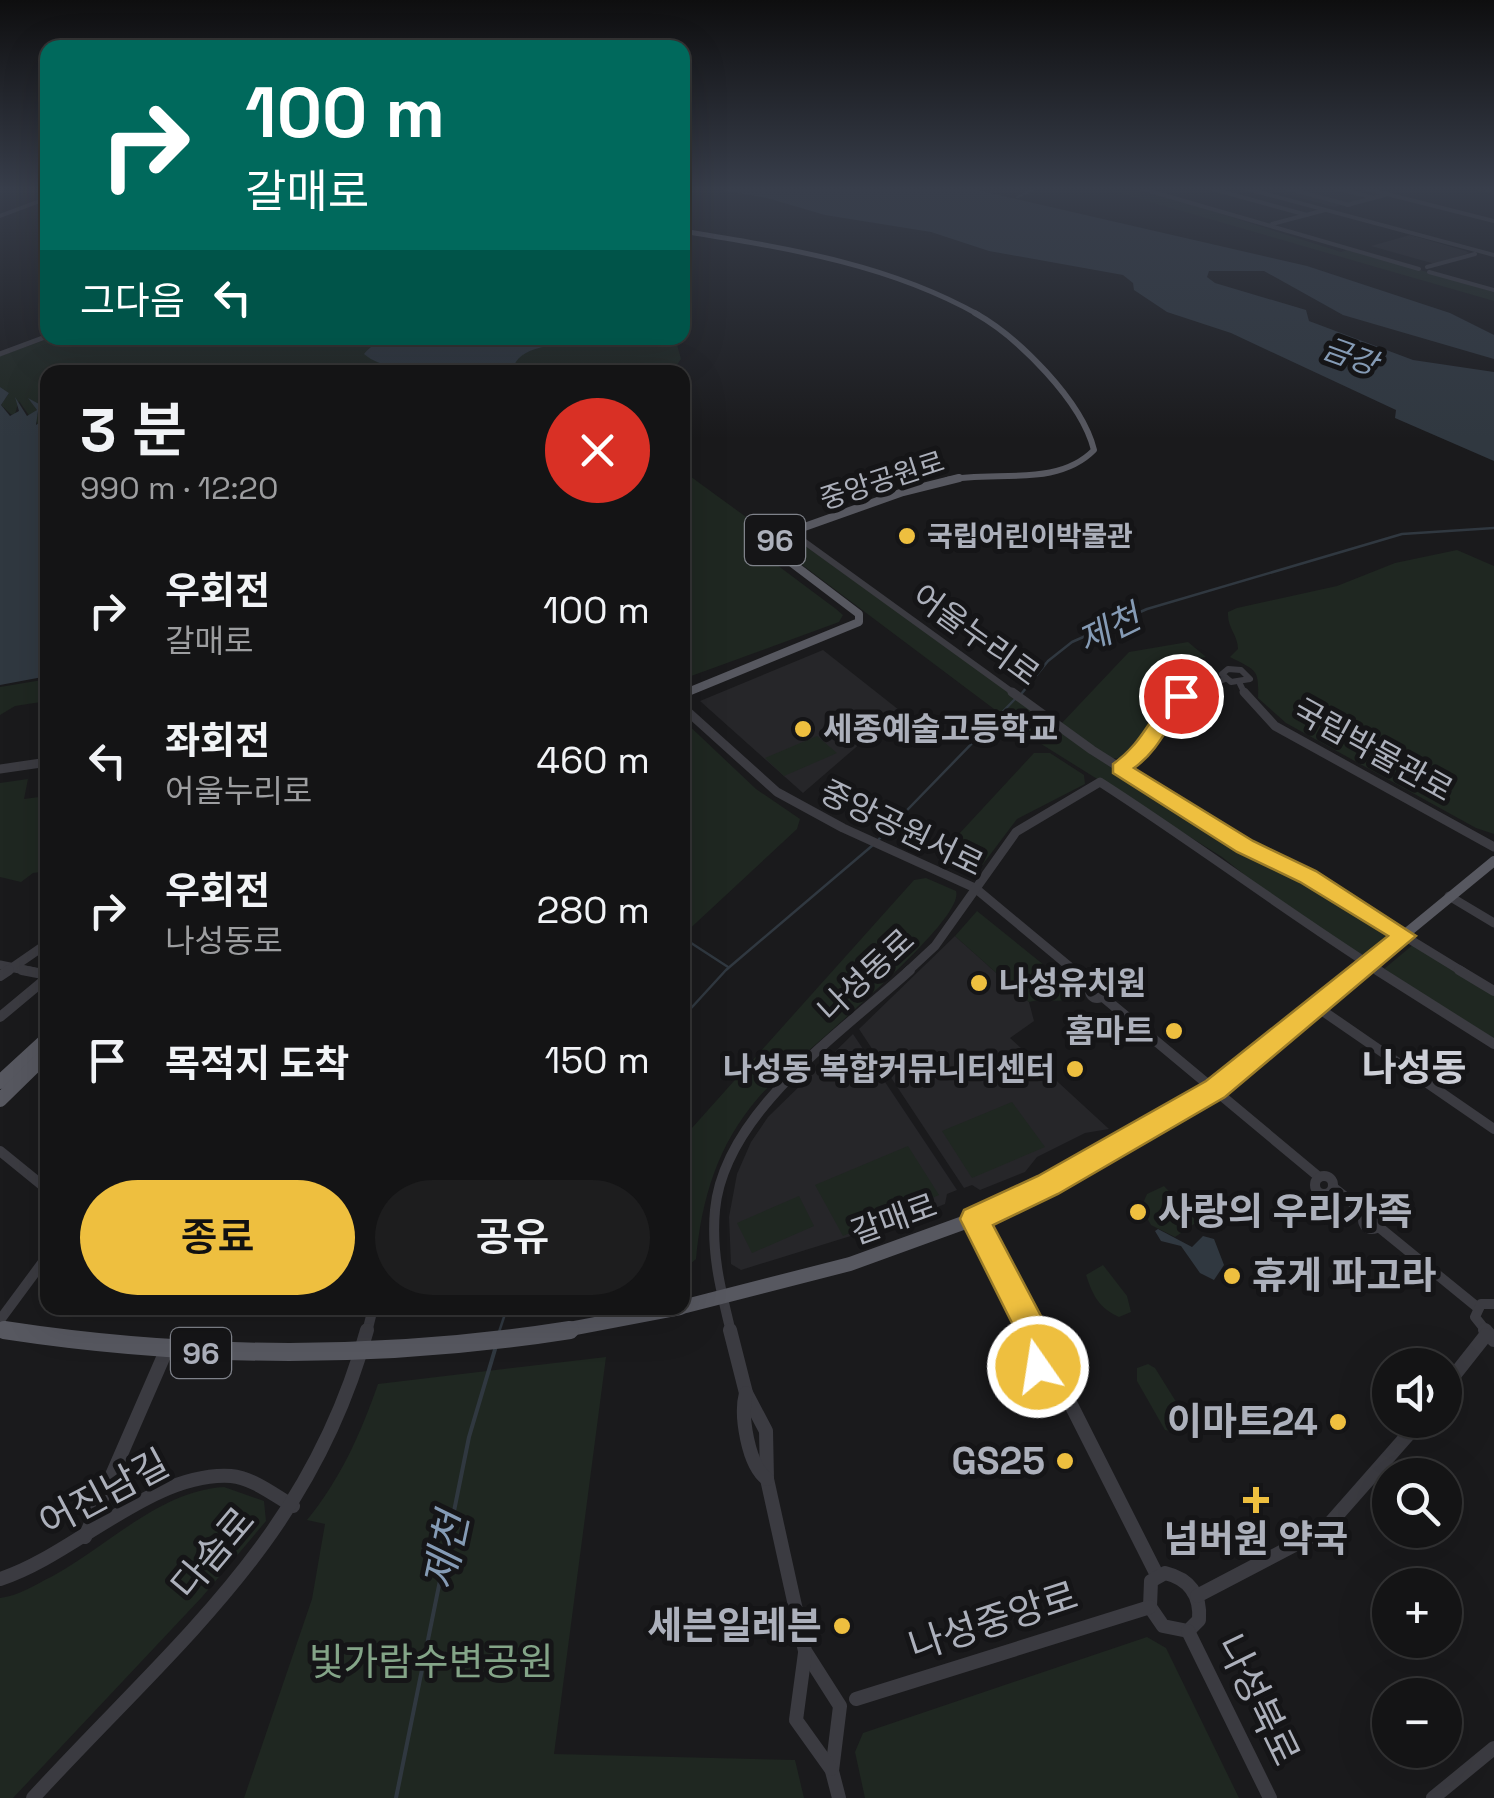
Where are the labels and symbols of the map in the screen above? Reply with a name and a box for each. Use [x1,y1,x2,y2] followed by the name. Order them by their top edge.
[1317,328,1386,385] water label: 금강
[815,443,949,517] street label: 중앙공원로
[745,515,805,565] road number: 96
[927,518,1133,554] place label: 국립어린이박물관
[896,525,918,547] marker: 국립어린이박물관
[905,576,1047,694] street label: 어울누리로
[1070,593,1151,663] water label: 제천
[1139,654,1224,739] pin
[1286,690,1460,810] street label: 국립박물관로
[823,709,1059,749] place label: 세종예술고등학교
[792,718,814,740] marker: 세종예술고등학교
[814,771,990,885] street label: 중앙공원서로
[809,920,923,1030] street label: 나성동로
[999,963,1146,1003] place label: 나성유치원
[968,972,990,994] marker: 나성유치원
[1066,1011,1154,1051] place label: 홈마트
[1163,1020,1185,1042] marker: 홈마트
[1362,1044,1466,1092] district label: 나성동
[723,1049,1055,1089] place label: 나성동 복합커뮤니티센터
[1064,1058,1086,1080] marker: 나성동 복합커뮤니티센터
[846,1185,942,1253] street label: 갈매로
[1158,1188,1412,1236] place label: 사랑의 우리가족
[1127,1201,1149,1223] marker: 사랑의 우리가족
[1252,1252,1436,1300] place label: 휴게 파고라
[1221,1265,1243,1287] marker: 휴게 파고라
[986,1315,1090,1419] position arrow
[171,1328,231,1378] road number: 96
[1167,1398,1318,1446] place label: 이마트24
[1327,1411,1349,1433] marker: 이마트24
[951,1437,1045,1485] place label: GS25
[31,1439,177,1547] street label: 어진남길
[1054,1450,1076,1472] marker: GS25
[1245,1489,1267,1511] marker: 넘버원 약국
[161,1497,265,1609] street label: 다솜로
[412,1503,481,1594] water label: 제천
[1164,1515,1348,1563] place label: 넘버원 약국
[902,1571,1084,1671] street label: 나성중앙로
[647,1602,822,1650] place label: 세븐일레븐
[831,1615,853,1637] marker: 세븐일레븐
[1206,1627,1310,1773] street label: 나성북로
[309,1638,553,1686] park label: 빛가람수변공원

